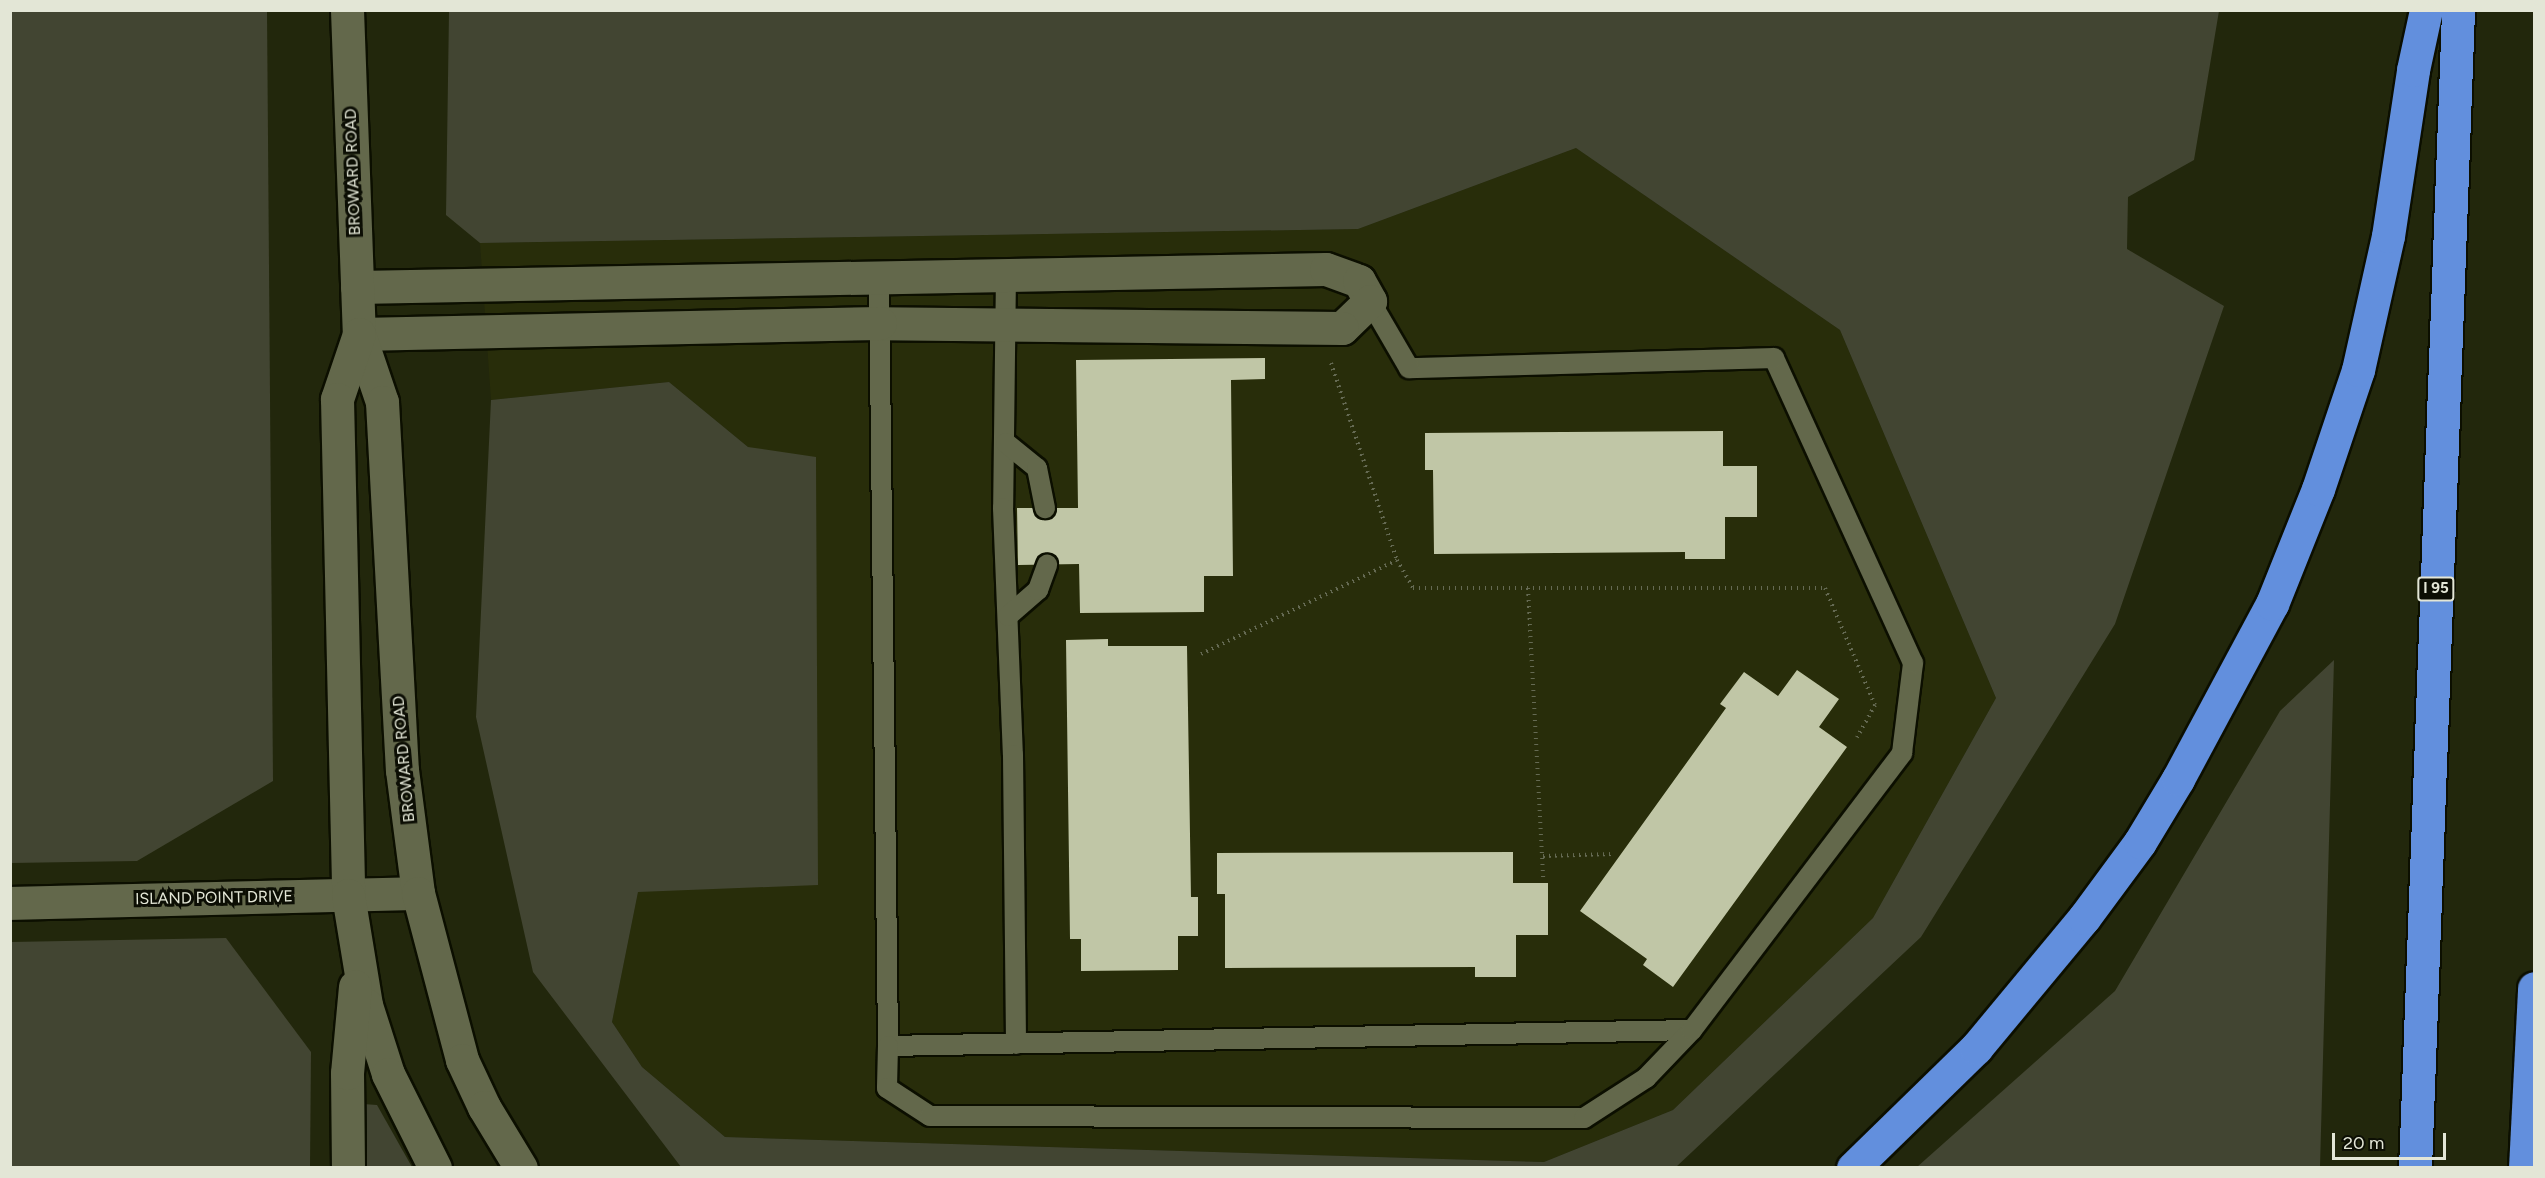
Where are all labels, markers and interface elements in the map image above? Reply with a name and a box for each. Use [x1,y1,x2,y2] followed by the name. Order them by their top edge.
[341,108,365,236] street label: BROWARD ROAD
[2416,577,2456,601] road number: I 95
[389,695,419,823] street label: BROWARD ROAD
[135,887,293,909] street label: ISLAND POINT DRIVE
[2335,1121,2449,1159] scale bar
[2343,1132,2384,1154] text: 20 m

